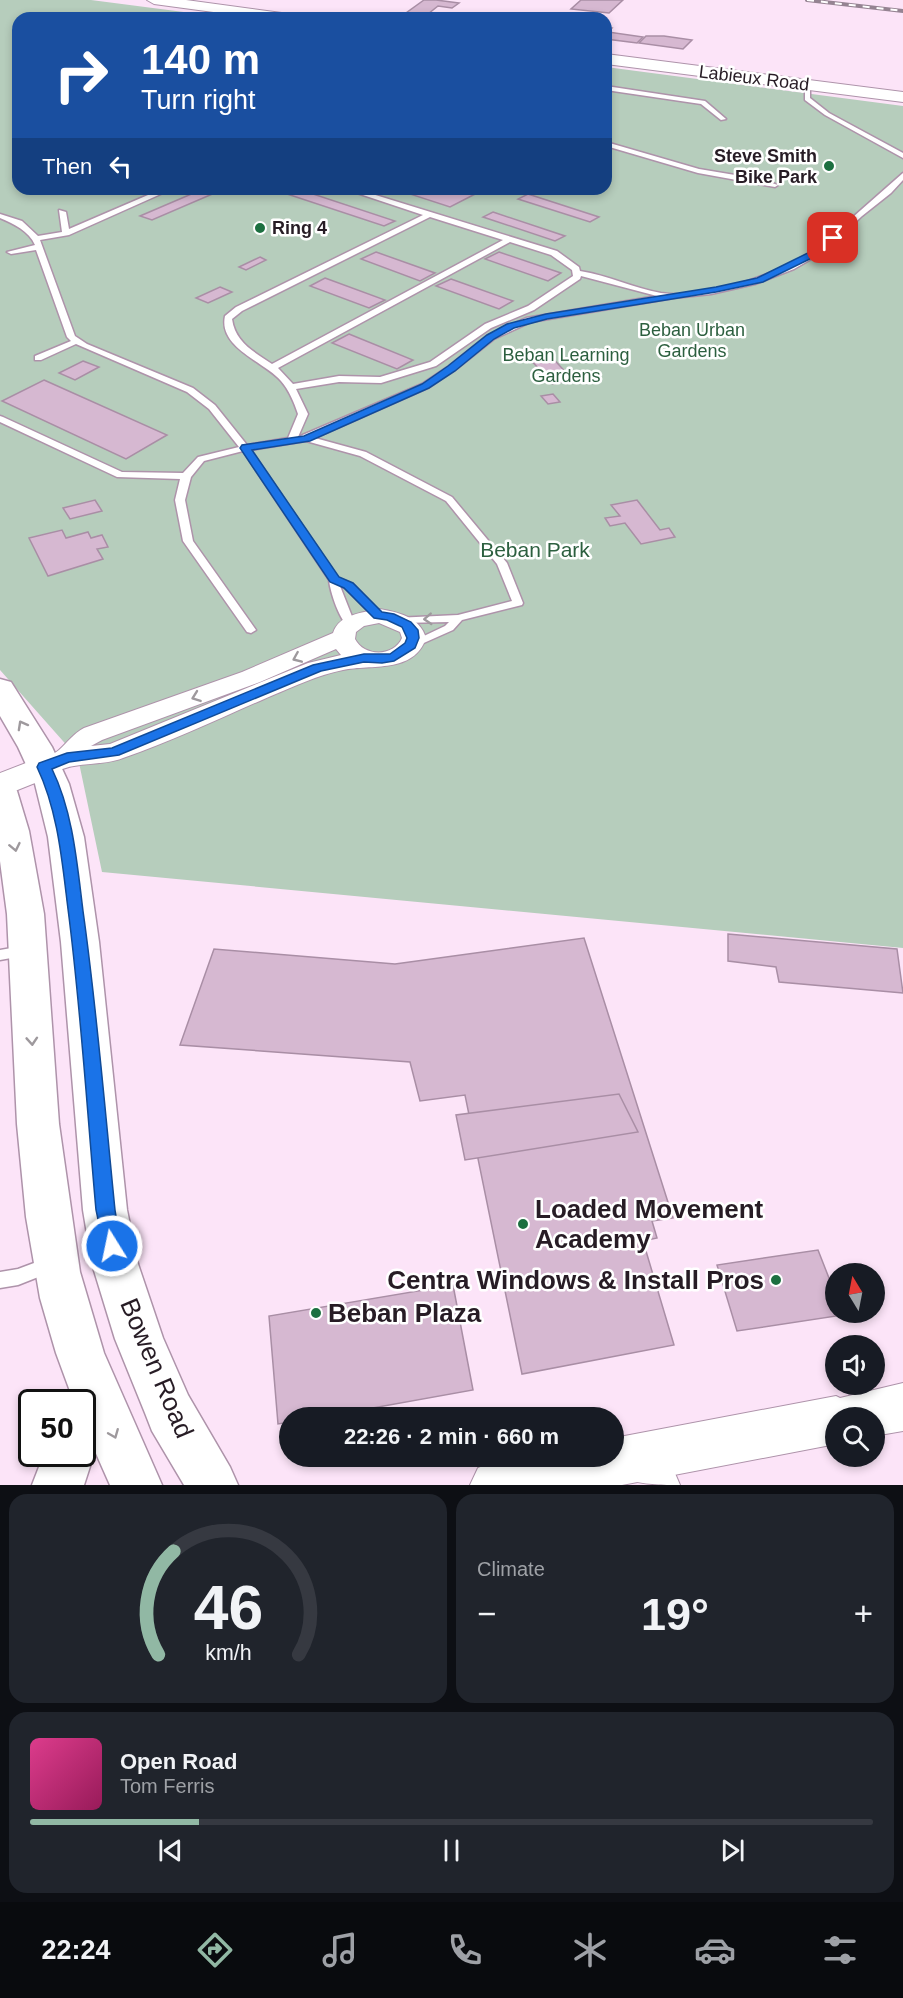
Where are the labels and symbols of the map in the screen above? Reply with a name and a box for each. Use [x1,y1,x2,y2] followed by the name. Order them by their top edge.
[698,61,810,95] street label: Labieux Road
[714,146,818,187] place label: Steve Smith Bike Park
[822,159,836,173] marker: Steve Smith Bike Park
[807,212,858,263] pin
[272,218,327,238] place label: Ring 4
[253,221,267,235] marker: Ring 4
[639,320,745,361] park label: Beban Urban Gardens
[502,345,630,386] park label: Beban Learning Gardens
[480,538,590,561] park label: Beban Park
[424,612,433,625] one-way arrow
[292,651,303,663] one-way arrow
[192,690,203,702] one-way arrow
[18,721,29,731] one-way arrow
[8,842,21,852] one-way arrow
[26,1037,39,1046] one-way arrow
[535,1194,764,1254] place label: Loaded Movement Academy
[80,1214,144,1278] position arrow
[516,1217,530,1231] marker: Loaded Movement Academy
[825,1263,885,1323] north arrow
[387,1265,764,1295] place label: Centra Windows & Install Pros
[769,1273,783,1287] marker: Centra Windows & Install Pros
[114,1294,200,1442] street label: Bowen Road
[328,1298,482,1328] place label: Beban Plaza
[309,1306,323,1320] marker: Beban Plaza
[18,1389,96,1467] speed limit sign: 50
[106,1429,119,1439] one-way arrow

